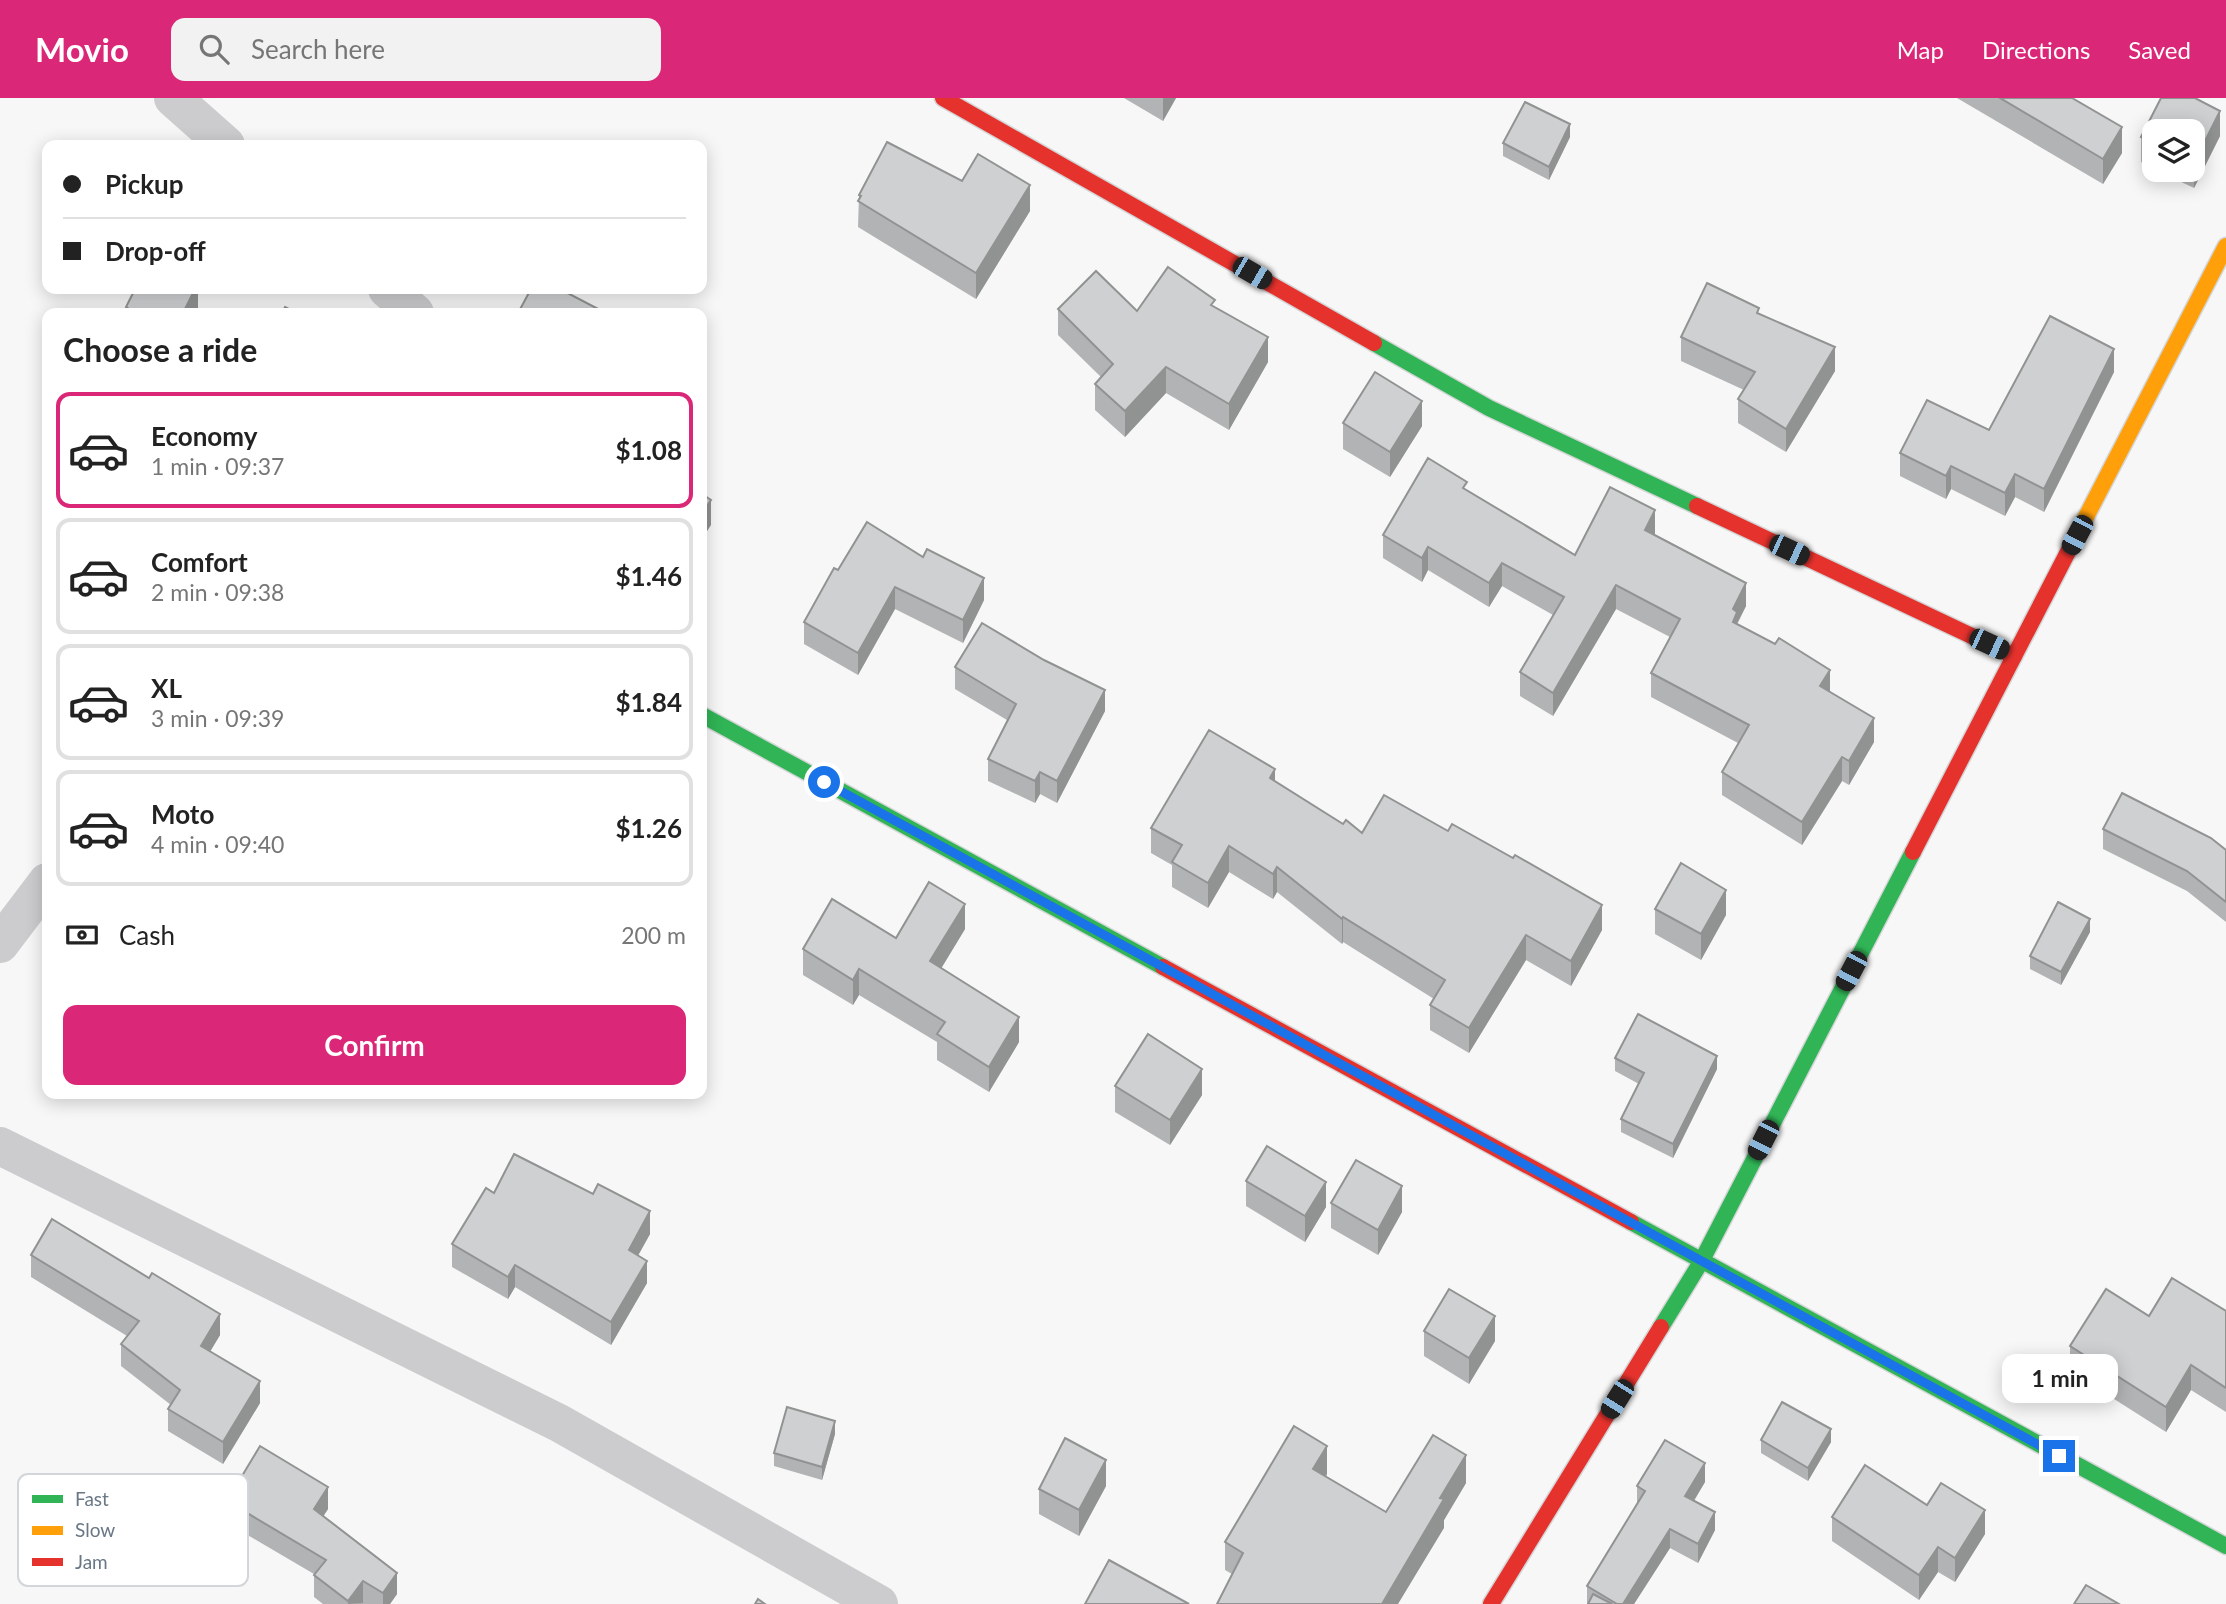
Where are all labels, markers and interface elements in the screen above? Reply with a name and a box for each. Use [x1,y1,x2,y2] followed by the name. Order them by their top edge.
[171,18,661,81] search box
[35,29,129,69] text: Movio
[195,30,233,68] icon: search
[251,33,385,65] text: Search here
[1897,35,1944,64] text: Map
[1982,35,2090,64] text: Directions
[2128,35,2191,64] text: Saved
[2142,119,2205,182] map controls
[2142,119,2205,182] button: layers
[105,168,184,200] text: Pickup
[105,235,206,267] text: Drop-off
[1229,253,1276,293] car
[63,330,257,369] text: Choose a ride
[67,419,130,482] icon: car
[151,420,257,452] text: Economy
[616,434,682,466] text: $1.08
[151,452,284,480] text: 1 min · 09:37
[2058,512,2097,558] car
[1766,532,1813,568] car
[67,545,130,608] icon: car
[151,546,248,578] text: Comfort
[616,560,682,592] text: $1.46
[151,578,284,606] text: 2 min · 09:38
[1966,626,2013,662] car
[67,671,130,734] icon: car
[151,672,182,704] text: XL
[616,686,682,718] text: $1.84
[151,704,284,732] text: 3 min · 09:39
[808,766,840,798] route start
[67,797,130,860] icon: car
[151,798,214,830] text: Moto
[616,812,682,844] text: $1.26
[151,830,284,858] text: 4 min · 09:40
[63,916,101,954] icon: cash
[119,919,175,951] text: Cash
[621,921,686,949] text: 200 m
[1832,948,1871,994] car
[63,1005,686,1085] button: Confirm
[1745,1117,1782,1163] car
[2001,1354,2117,1404] callout: 1 min
[2031,1364,2089,1392] text: 1 min
[1597,1376,1638,1422] car
[2043,1440,2075,1472] route end
[18,1474,248,1586] legend
[75,1487,109,1510] text: Fast
[75,1518,115,1541] text: Slow
[75,1550,108,1573] text: Jam

